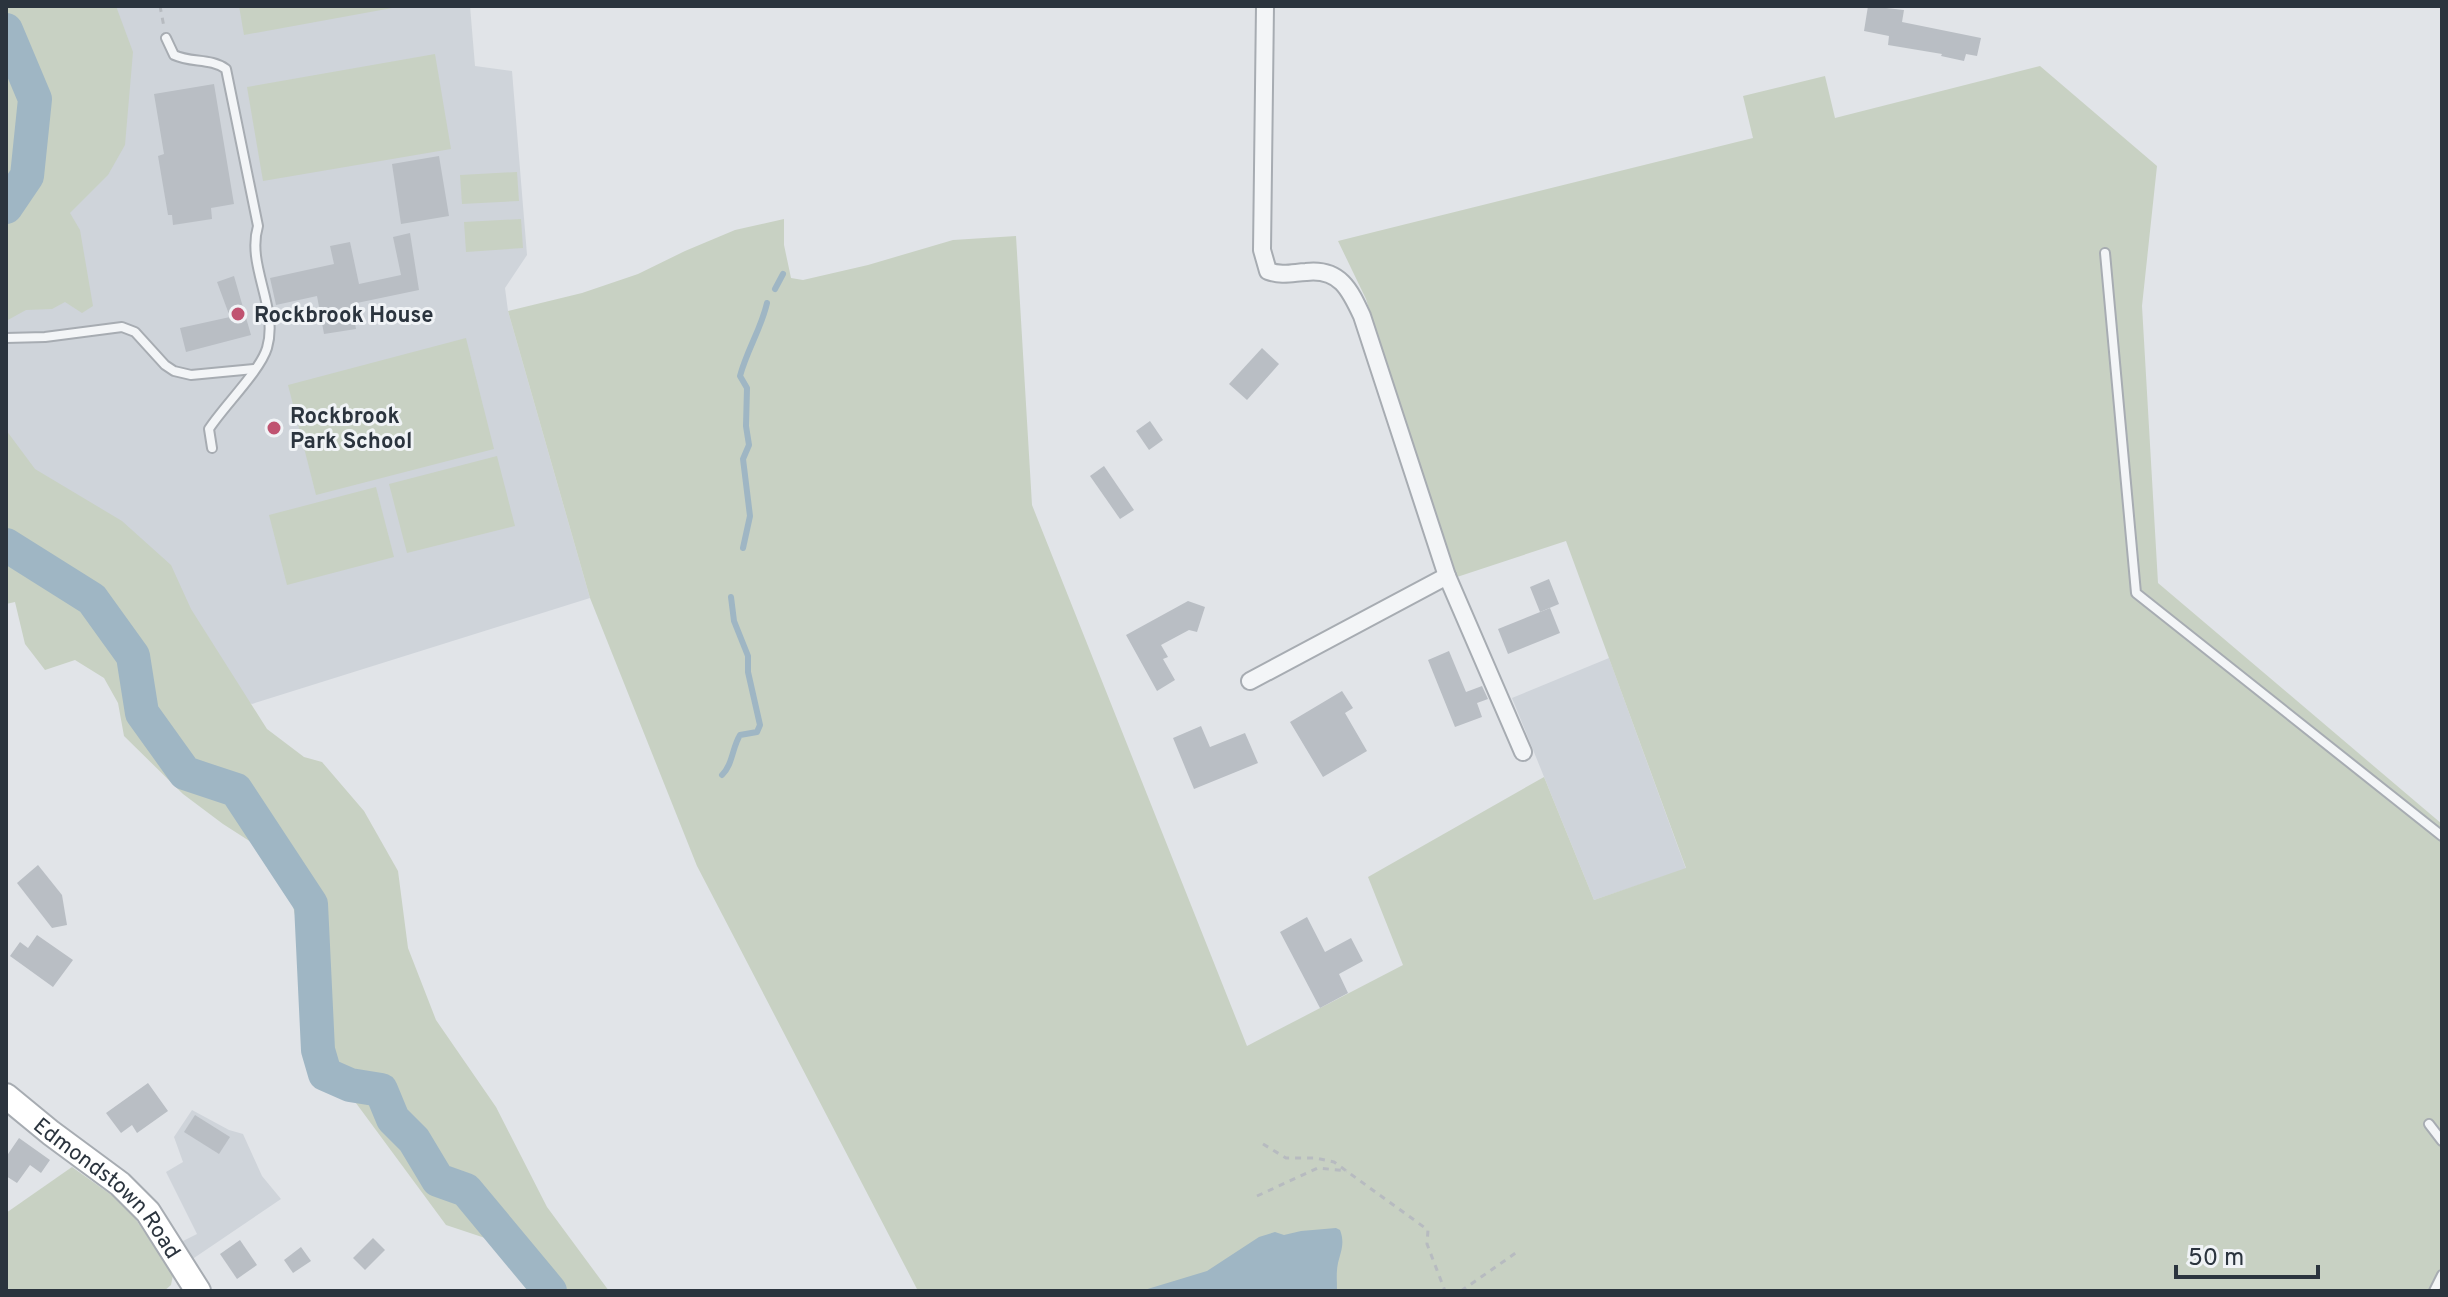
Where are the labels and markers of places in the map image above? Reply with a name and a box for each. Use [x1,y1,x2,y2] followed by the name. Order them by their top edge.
[254,303,433,330] place label: Rockbrook House
[229,305,247,323] marker: Rockbrook House
[290,404,412,456] place label: Rockbrook Park School
[265,419,283,437] marker: Rockbrook Park School

